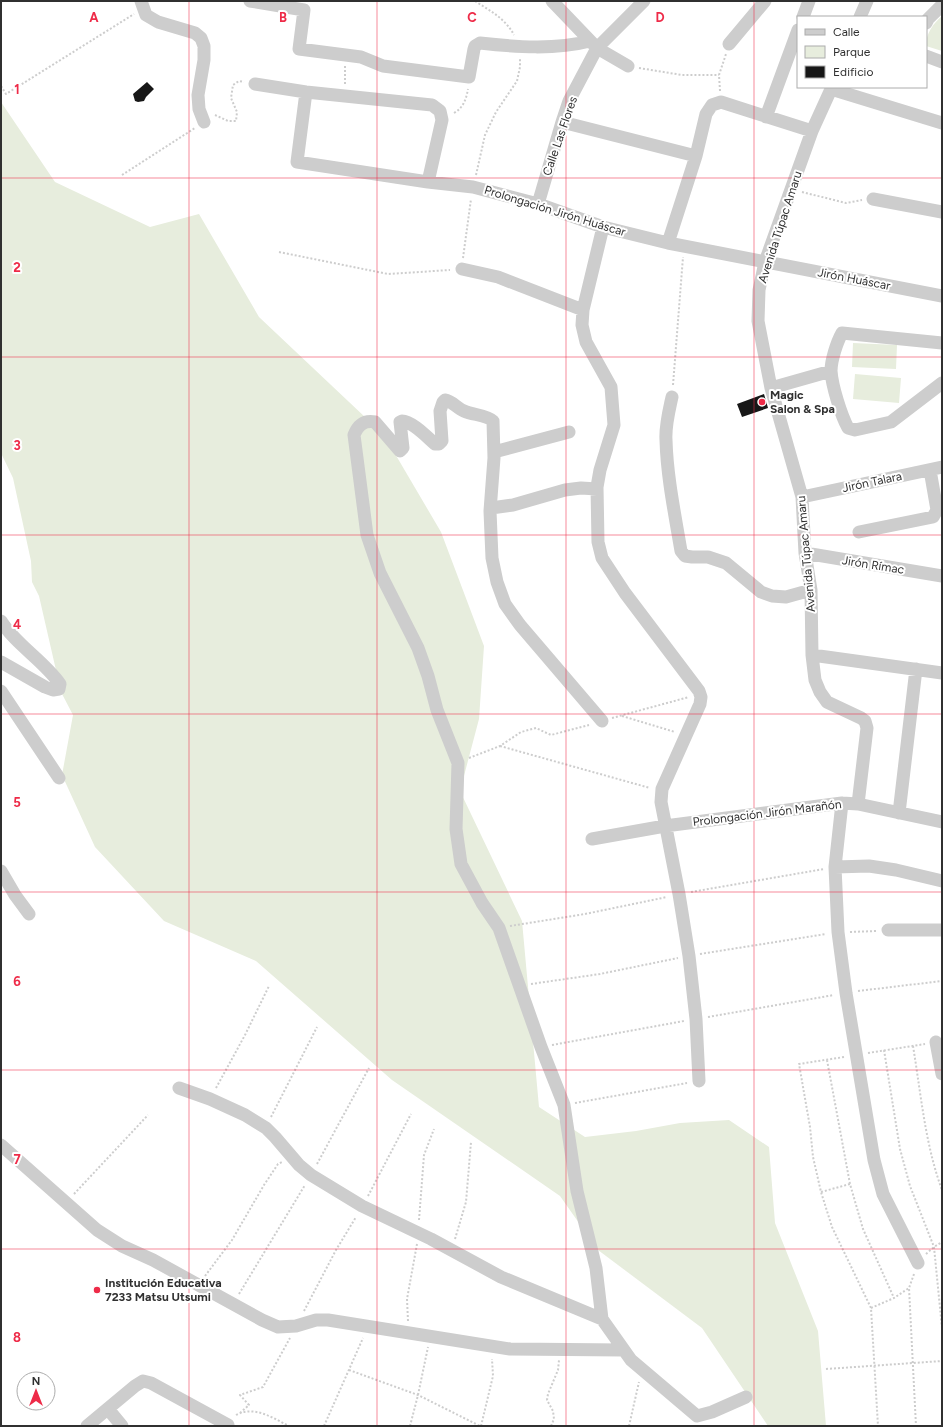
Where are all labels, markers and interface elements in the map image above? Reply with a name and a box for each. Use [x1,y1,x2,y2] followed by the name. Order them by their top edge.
[89,10,99,25] text: A
[279,10,287,25] text: B
[467,10,477,25] text: C
[655,10,665,25] text: D
[797,16,927,88] legend
[833,25,860,39] text: Calle
[833,45,871,59] text: Parque
[833,65,873,79] text: Edificio
[14,82,20,97] text: 1
[540,94,580,177] street label: Calle Las Flores
[755,169,805,285] street label: Avenida Túpac Amaru
[483,183,627,239] street label: Prolongación Jirón Huáscar
[13,260,21,275] text: 2
[816,265,892,293] street label: Jirón Huáscar
[770,388,835,416] place label: Magic Salon & Spa
[757,397,767,407] marker: Magic Salon & Spa
[13,438,21,453] text: 3
[841,469,903,495] street label: Jirón Talara
[794,495,818,613] street label: Avenida Túpac Amaru
[841,553,906,577] street label: Jirón Rímac
[13,617,21,632] text: 4
[13,795,21,810] text: 5
[692,797,842,829] street label: Prolongación Jirón Marañón
[13,974,21,989] text: 6
[13,1152,21,1167] text: 7
[105,1276,222,1304] place label: Institución Educativa 7233 Matsu Utsumi
[92,1285,102,1295] marker: Institución Educativa 7233 Matsu Utsumi
[13,1330,21,1345] text: 8
[16,1371,56,1411] north arrow
[32,1375,40,1388] text: N

